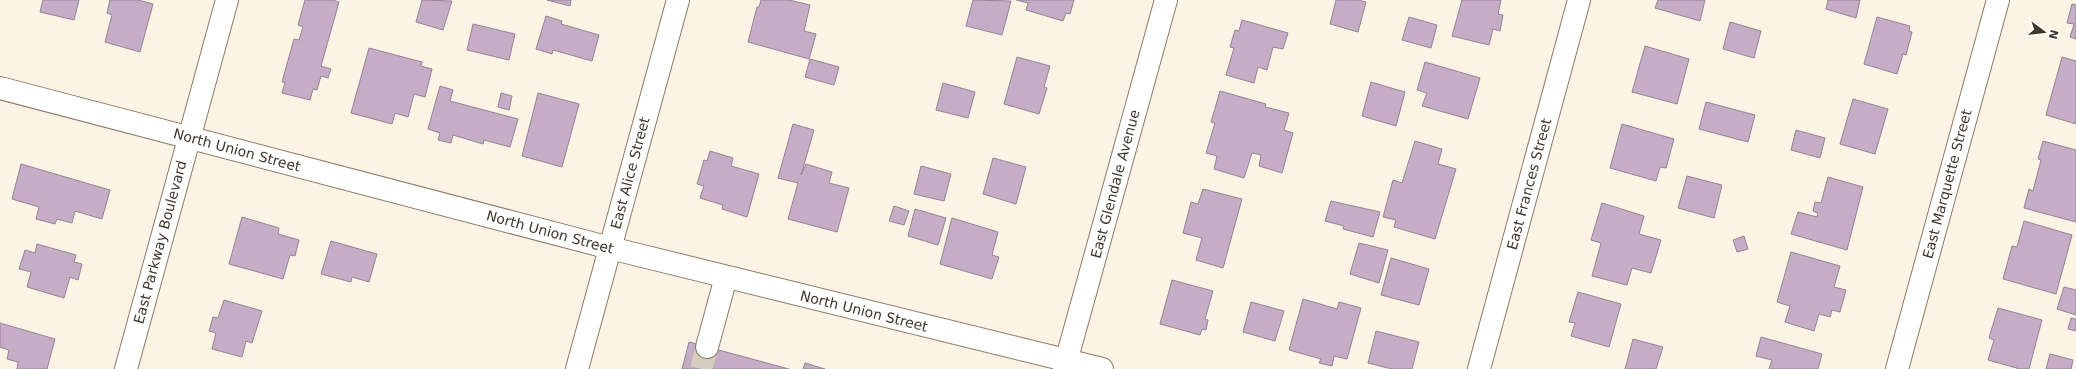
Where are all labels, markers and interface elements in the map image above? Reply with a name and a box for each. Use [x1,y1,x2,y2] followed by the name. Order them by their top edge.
[2024,12,2064,52] north arrow
[2046,28,2061,41] text: N
[1919,107,1975,260] street label: East Marquette Street
[1087,108,1143,260] street label: East Glendale Avenue
[607,115,653,231] street label: East Alice Street
[1504,116,1554,252] street label: East Frances Street
[172,125,303,175] street label: North Union Street
[130,159,190,325] street label: East Parkway Boulevard
[485,207,616,257] street label: North Union Street
[798,287,930,335] street label: North Union Street

